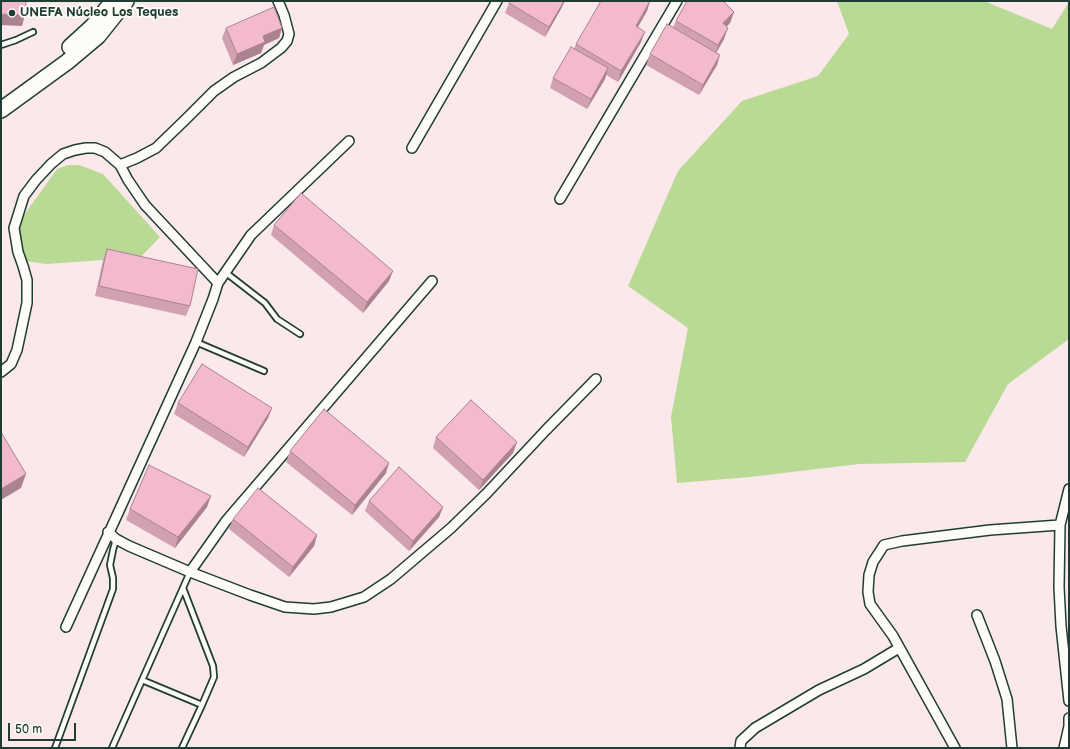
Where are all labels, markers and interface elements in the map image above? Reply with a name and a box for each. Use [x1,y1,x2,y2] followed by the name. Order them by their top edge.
[20,5,178,21] place label: UNEFA Núcleo Los Teques
[7,8,17,18] marker: UNEFA Núcleo Los Teques
[10,715,78,741] scale bar
[15,722,42,737] text: 50 m

